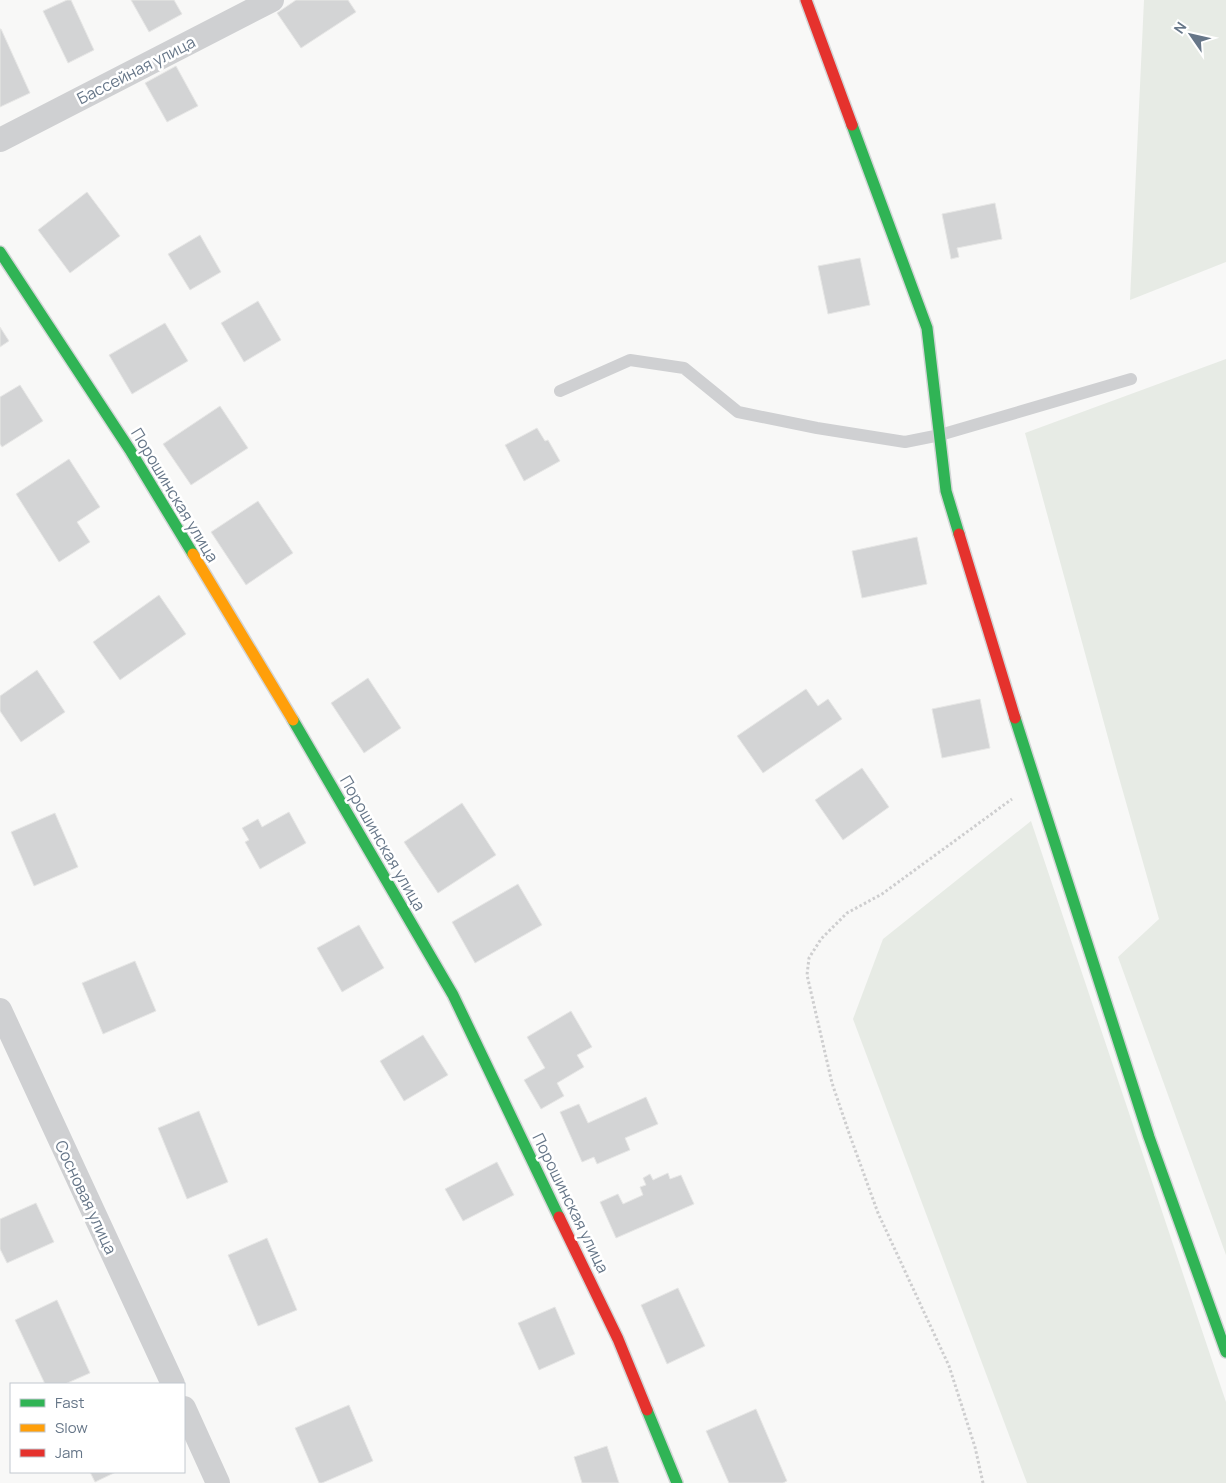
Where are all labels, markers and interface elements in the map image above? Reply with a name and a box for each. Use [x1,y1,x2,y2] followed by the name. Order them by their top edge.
[1166,10,1216,60] north arrow
[1169,18,1190,37] text: N
[73,31,199,109] street label: Бассейная улица
[126,424,224,566] street label: Порошинская улица
[335,771,431,915] street label: Порошинская улица
[528,1129,614,1277] street label: Порошинская улица
[50,1136,122,1258] street label: Сосновая улица
[10,1383,185,1473] legend
[55,1392,84,1413] text: Fast
[55,1417,88,1438] text: Slow
[55,1442,83,1463] text: Jam

